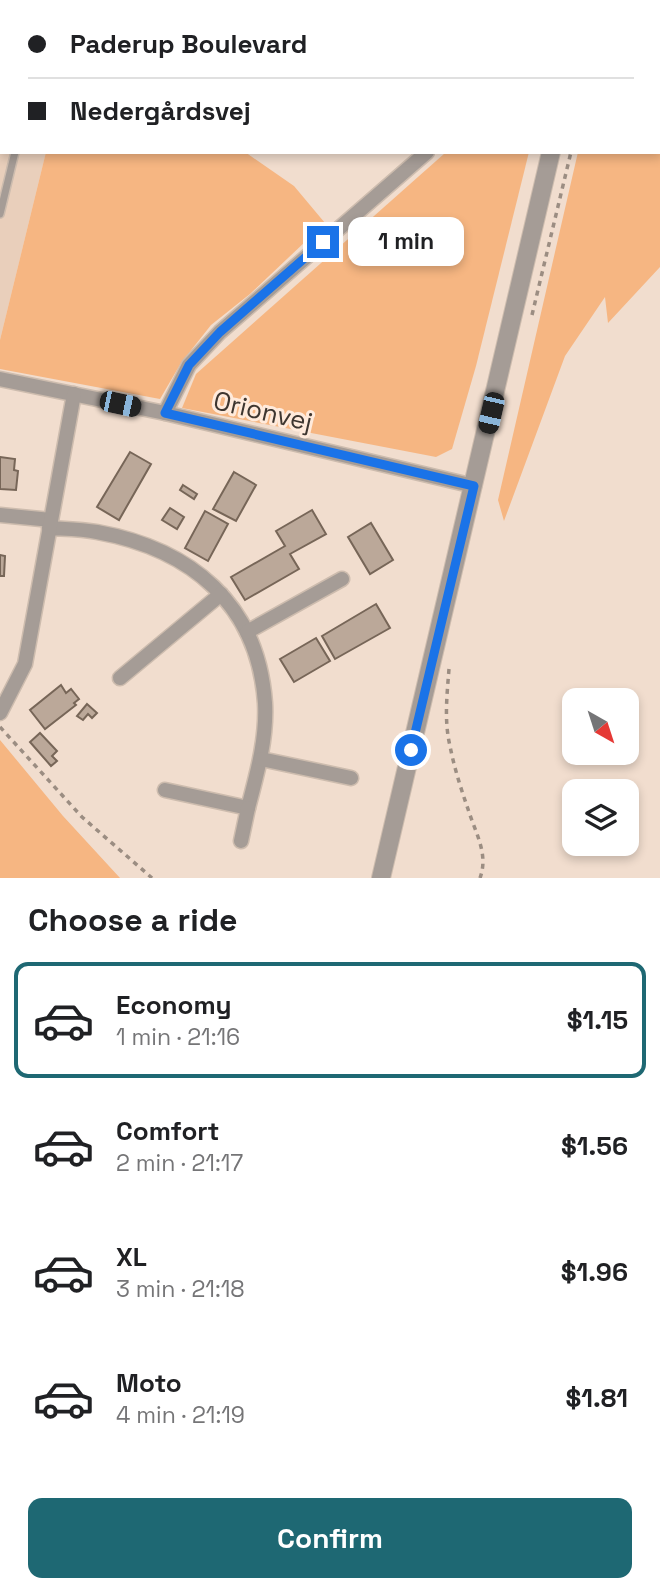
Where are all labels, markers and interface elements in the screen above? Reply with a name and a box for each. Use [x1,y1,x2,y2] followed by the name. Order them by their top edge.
[70,27,307,61] text: Paderup Boulevard
[70,94,251,128] text: Nedergårdsvej
[348,218,463,266] callout: 1 min
[307,226,339,258] route end
[378,226,434,256] text: 1 min
[210,383,316,439] street label: Orionvej
[98,389,143,419] car
[477,390,506,436] car
[562,688,639,765] north arrow
[562,688,639,856] map controls
[395,734,427,766] route start
[562,779,639,856] button: layers
[28,900,238,940] text: Choose a ride
[116,988,232,1022] text: Economy
[32,989,95,1052] icon: car
[567,1003,628,1037] text: $1.15
[116,1022,240,1052] text: 1 min · 21:16
[116,1114,219,1148] text: Comfort
[32,1115,95,1178] icon: car
[561,1129,628,1163] text: $1.56
[116,1148,243,1178] text: 2 min · 21:17
[116,1240,147,1274] text: XL
[32,1241,95,1304] icon: car
[561,1255,628,1289] text: $1.96
[116,1274,245,1304] text: 3 min · 21:18
[116,1366,182,1400] text: Moto
[32,1367,95,1430] icon: car
[565,1381,628,1415] text: $1.81
[116,1400,245,1430] text: 4 min · 21:19
[28,1498,632,1578] button: Confirm

